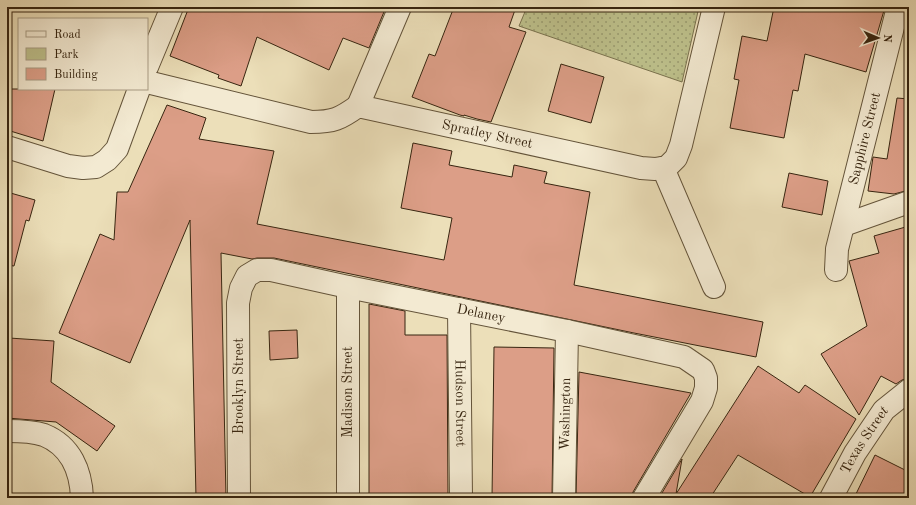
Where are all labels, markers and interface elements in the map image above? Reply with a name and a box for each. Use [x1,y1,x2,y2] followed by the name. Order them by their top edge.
[18,18,148,90] legend
[858,18,898,58] north arrow
[54,29,81,41] text: Road
[881,34,892,43] text: N
[54,49,79,61] text: Park
[54,69,98,81] text: Building
[846,91,883,186] street label: Sapphire Street
[441,118,534,151] street label: Spratley Street
[455,302,507,326] street label: Delaney
[232,338,246,434] street label: Brooklyn Street
[341,346,355,438] street label: Madison Street
[453,359,467,447] street label: Hudson Street
[558,377,573,451] street label: Washington
[838,403,890,476] street label: Texas Street

